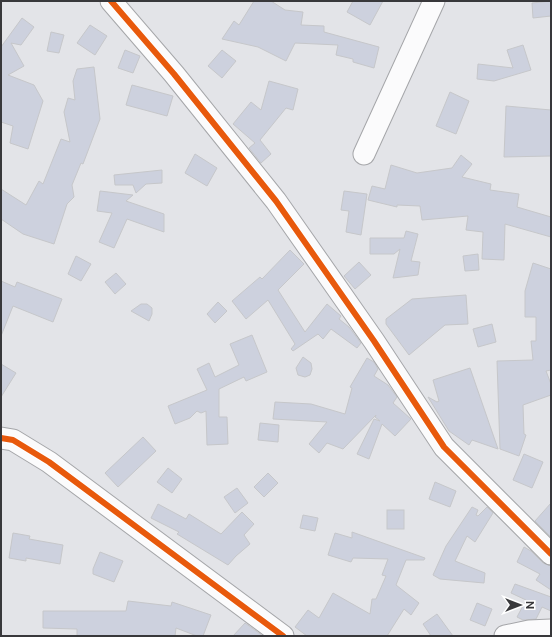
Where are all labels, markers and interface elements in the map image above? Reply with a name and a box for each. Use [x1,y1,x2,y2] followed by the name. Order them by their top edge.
[500,585,540,625] north arrow
[524,601,536,609] text: N

